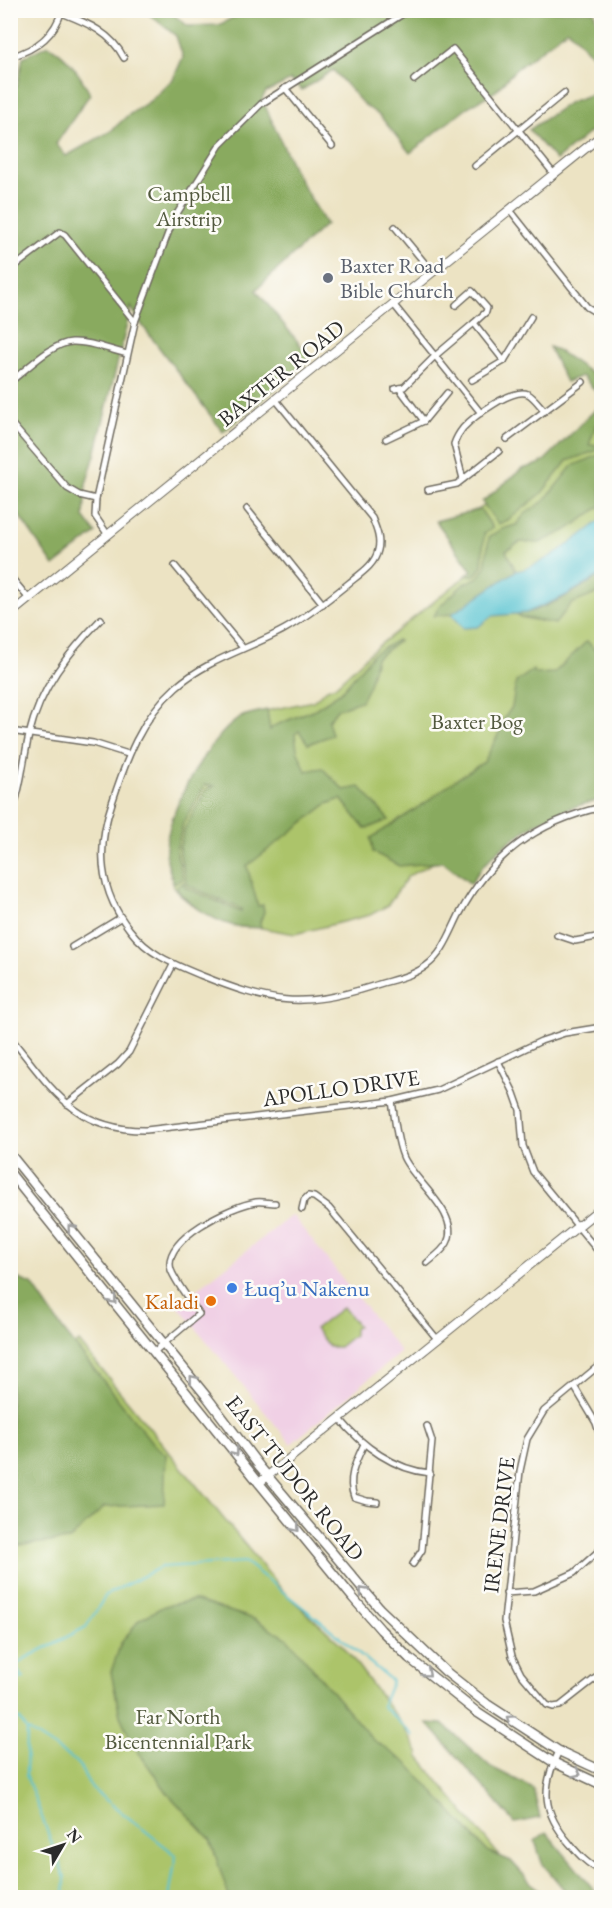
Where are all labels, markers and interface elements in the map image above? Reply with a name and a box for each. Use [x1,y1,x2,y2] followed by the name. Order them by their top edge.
[147,179,231,233] park label: Campbell Airstrip
[340,251,454,305] place label: Baxter Road Bible Church
[321,271,335,285] marker: Baxter Road Bible Church
[212,313,350,433] street label: BAXTER ROAD
[431,707,523,736] park label: Baxter Bog
[260,1063,421,1113] street label: APOLLO DRIVE
[67,1224,78,1235] one-way arrow
[244,1274,370,1303] place label: Łuq’u Nakenu
[225,1281,239,1295] marker: Łuq’u Nakenu
[145,1287,199,1316] place label: Kaladi
[106,1293,117,1304] one-way arrow
[204,1294,218,1308] marker: Kaladi
[190,1375,201,1386] one-way arrow
[219,1389,371,1567] street label: EAST TUDOR ROAD
[227,1445,238,1456] one-way arrow
[476,1455,522,1595] street label: IRENE DRIVE
[289,1521,300,1532] one-way arrow
[359,1587,370,1598] one-way arrow
[420,1665,431,1676] one-way arrow
[104,1702,252,1756] park label: Far North Bicentennial Park
[505,1715,516,1726] one-way arrow
[571,1766,582,1778] one-way arrow
[33,1815,93,1875] north arrow
[62,1824,87,1848] text: N

